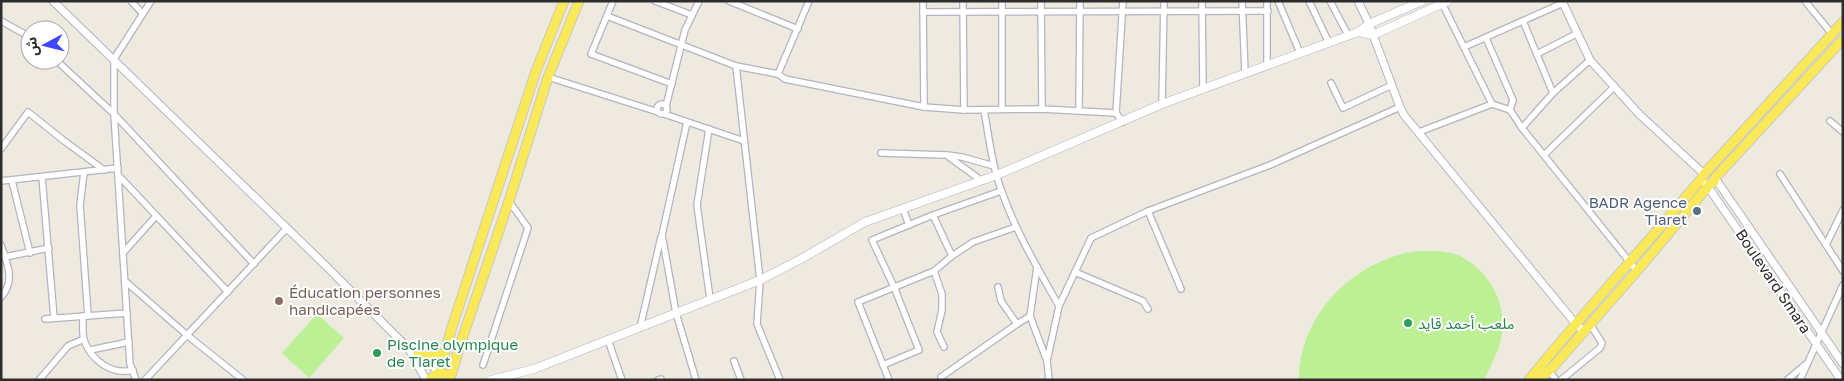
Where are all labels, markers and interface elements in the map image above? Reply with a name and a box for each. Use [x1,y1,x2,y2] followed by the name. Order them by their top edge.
[20,20,70,70] north arrow
[22,36,41,57] text: ش
[1589,193,1687,228] place label: BADR Agence Tiaret
[1691,205,1703,217] marker: BADR Agence Tiaret
[1732,225,1816,337] street label: Boulevard Smara
[289,283,441,318] place label: Éducation personnes handicapées
[273,295,285,307] marker: Éducation personnes handicapées
[1418,314,1515,332] place label: ملعب أحمد قايد
[1402,317,1414,329] marker: ملعب أحمد قايد
[387,335,518,370] place label: Piscine olympique de Tiaret
[371,347,383,359] marker: Piscine olympique de Tiaret

